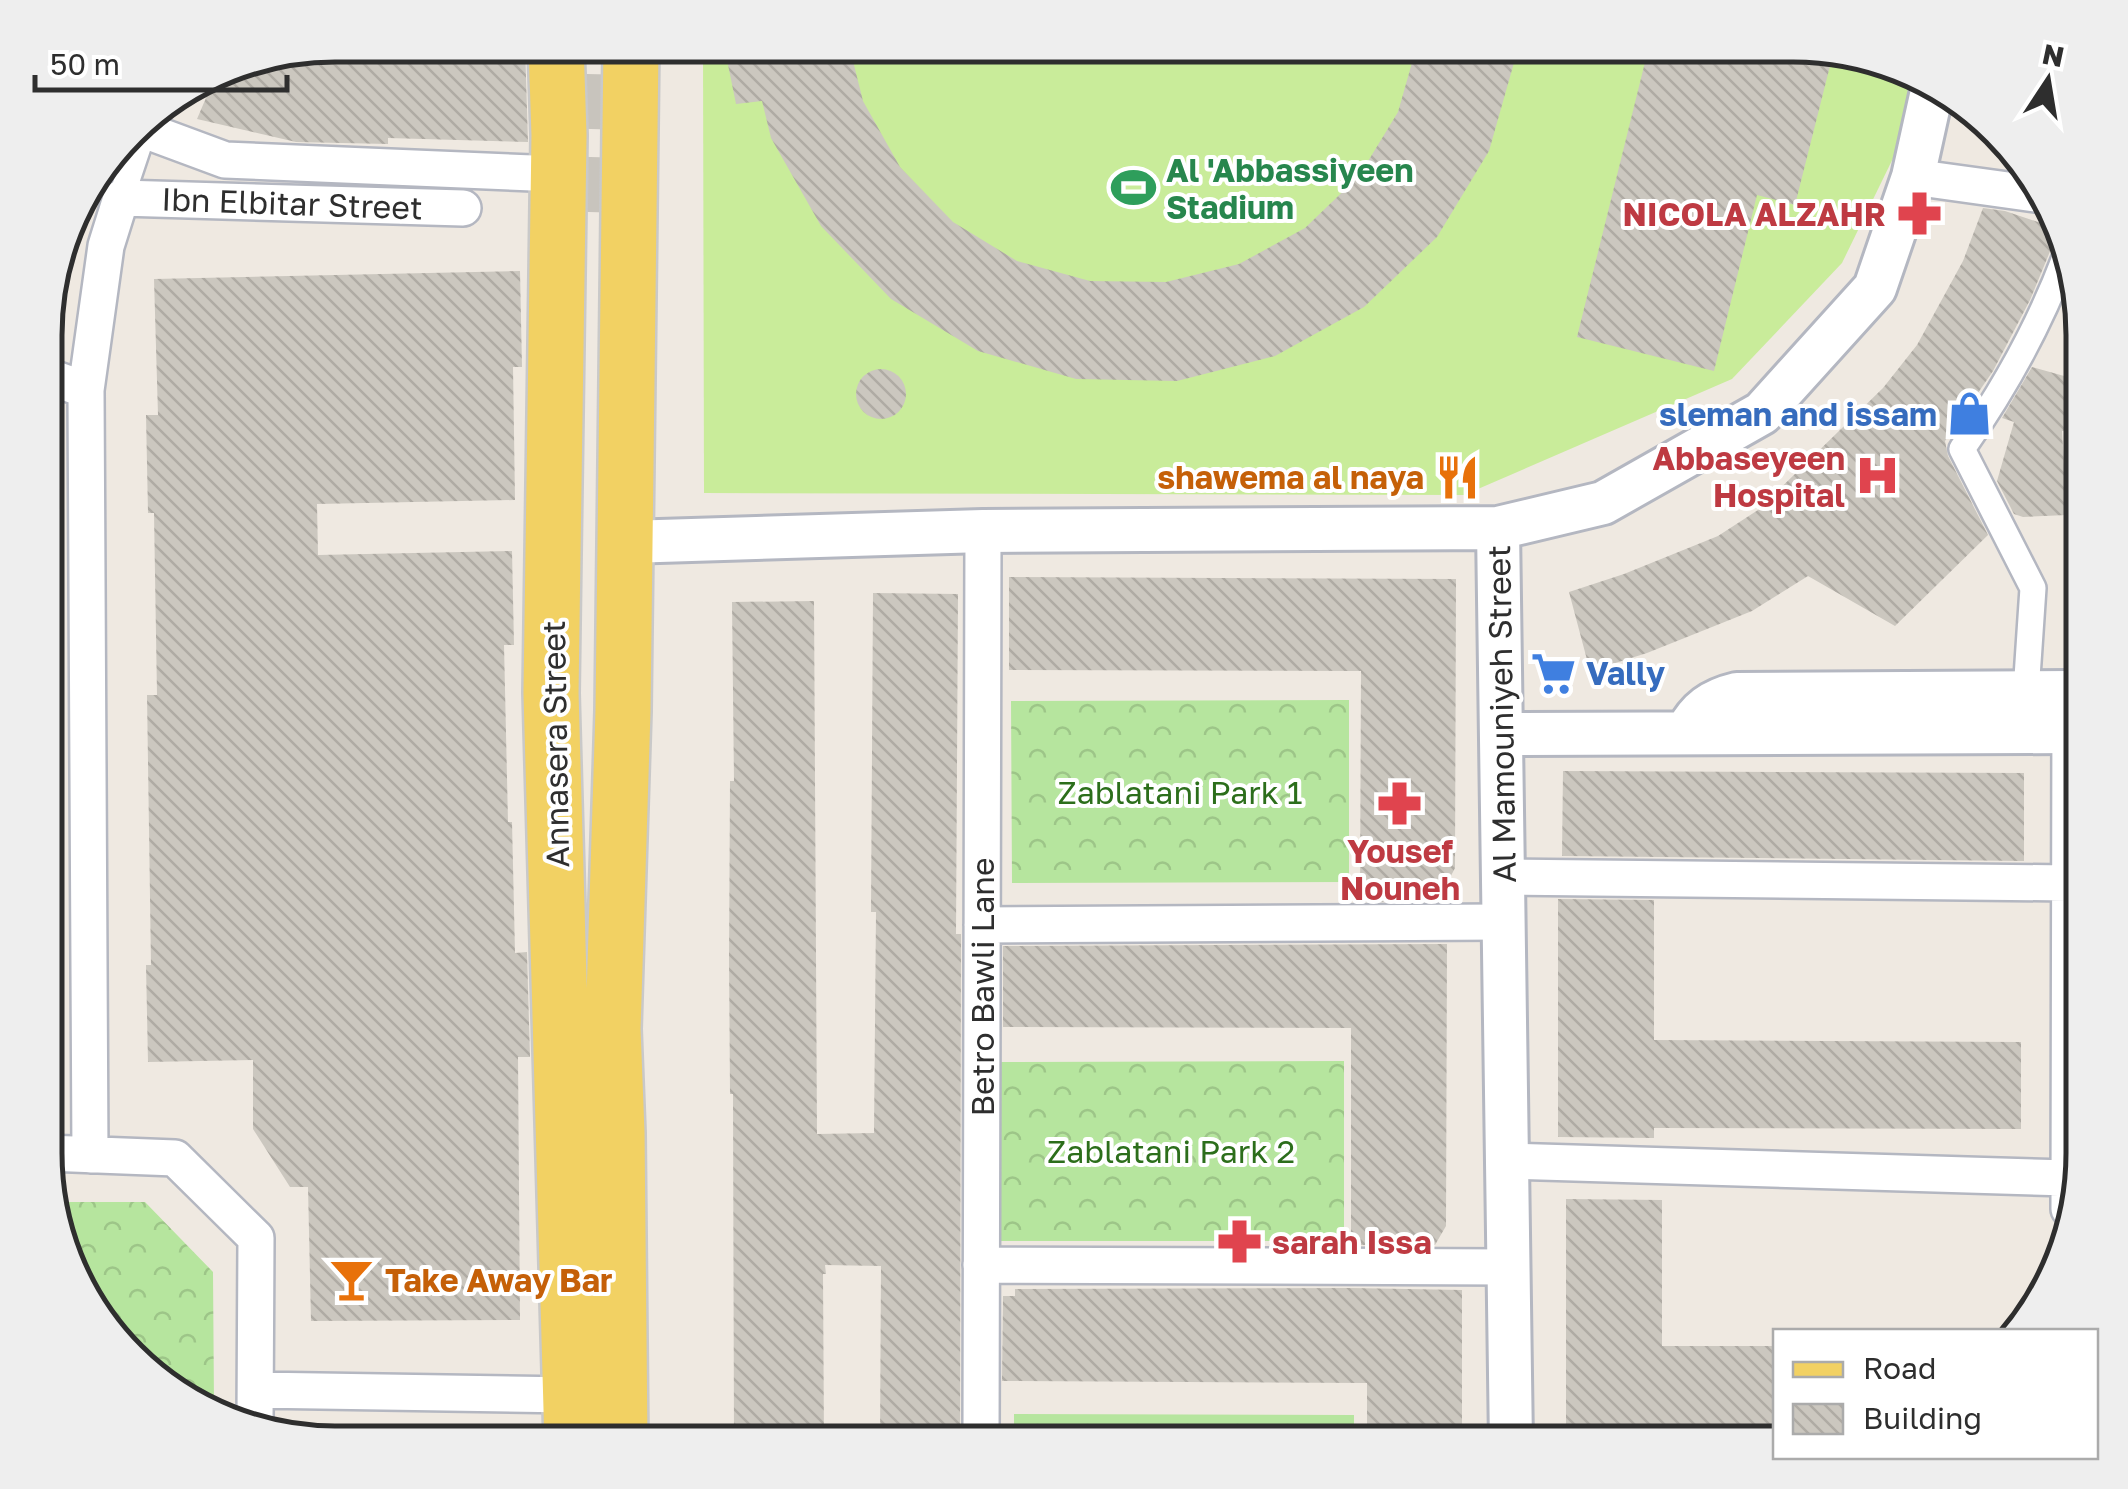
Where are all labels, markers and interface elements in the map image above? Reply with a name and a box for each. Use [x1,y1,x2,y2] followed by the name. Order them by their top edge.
[35,30,288,92] scale bar
[1998,30,2098,130] north arrow
[2039,37,2067,73] text: N
[50,46,120,82] text: 50 m
[1166,151,1414,226] place label: Al 'Abbassiyeen Stadium
[1109,164,1157,212] sports icon: Al 'Abbassiyeen Stadium
[161,179,423,227] street label: Ibn Elbitar Street
[1895,190,1943,238] pharmacy icon: NICOLA ALZAHR
[1622,195,1886,233] place label: NICOLA ALZAHR
[1946,390,1994,438] shop icon: sleman and issam
[1659,395,1937,433] place label: sleman and issam
[1653,439,1845,514] place label: Abbaseyeen Hospital
[1854,452,1902,500] hospital icon: Abbaseyeen Hospital
[1433,453,1481,501] restaurant icon: shawema al naya
[1157,458,1424,496] place label: shawema al naya
[1479,545,1523,883] street label: Al Mamouniyeh Street
[534,620,576,868] street label: Annasera Street
[1529,649,1577,697] supermarket icon: Vally
[1586,654,1665,692] place label: Vally
[1058,773,1302,811] park label: Zablatani Park 1
[1376,779,1424,827] pharmacy icon: Yousef Nouneh
[1340,832,1460,907] place label: Yousef Nouneh
[963,858,1001,1116] street label: Betro Bawli Lane
[1047,1132,1295,1170] park label: Zablatani Park 2
[1215,1218,1263,1266] pharmacy icon: sarah Issa
[1272,1223,1432,1261] place label: sarah Issa
[328,1256,376,1304] bar icon: Take Away Bar
[385,1261,613,1299] place label: Take Away Bar
[1773,1329,2098,1459] legend
[1863,1350,1937,1386] text: Road
[1863,1400,1982,1436] text: Building

